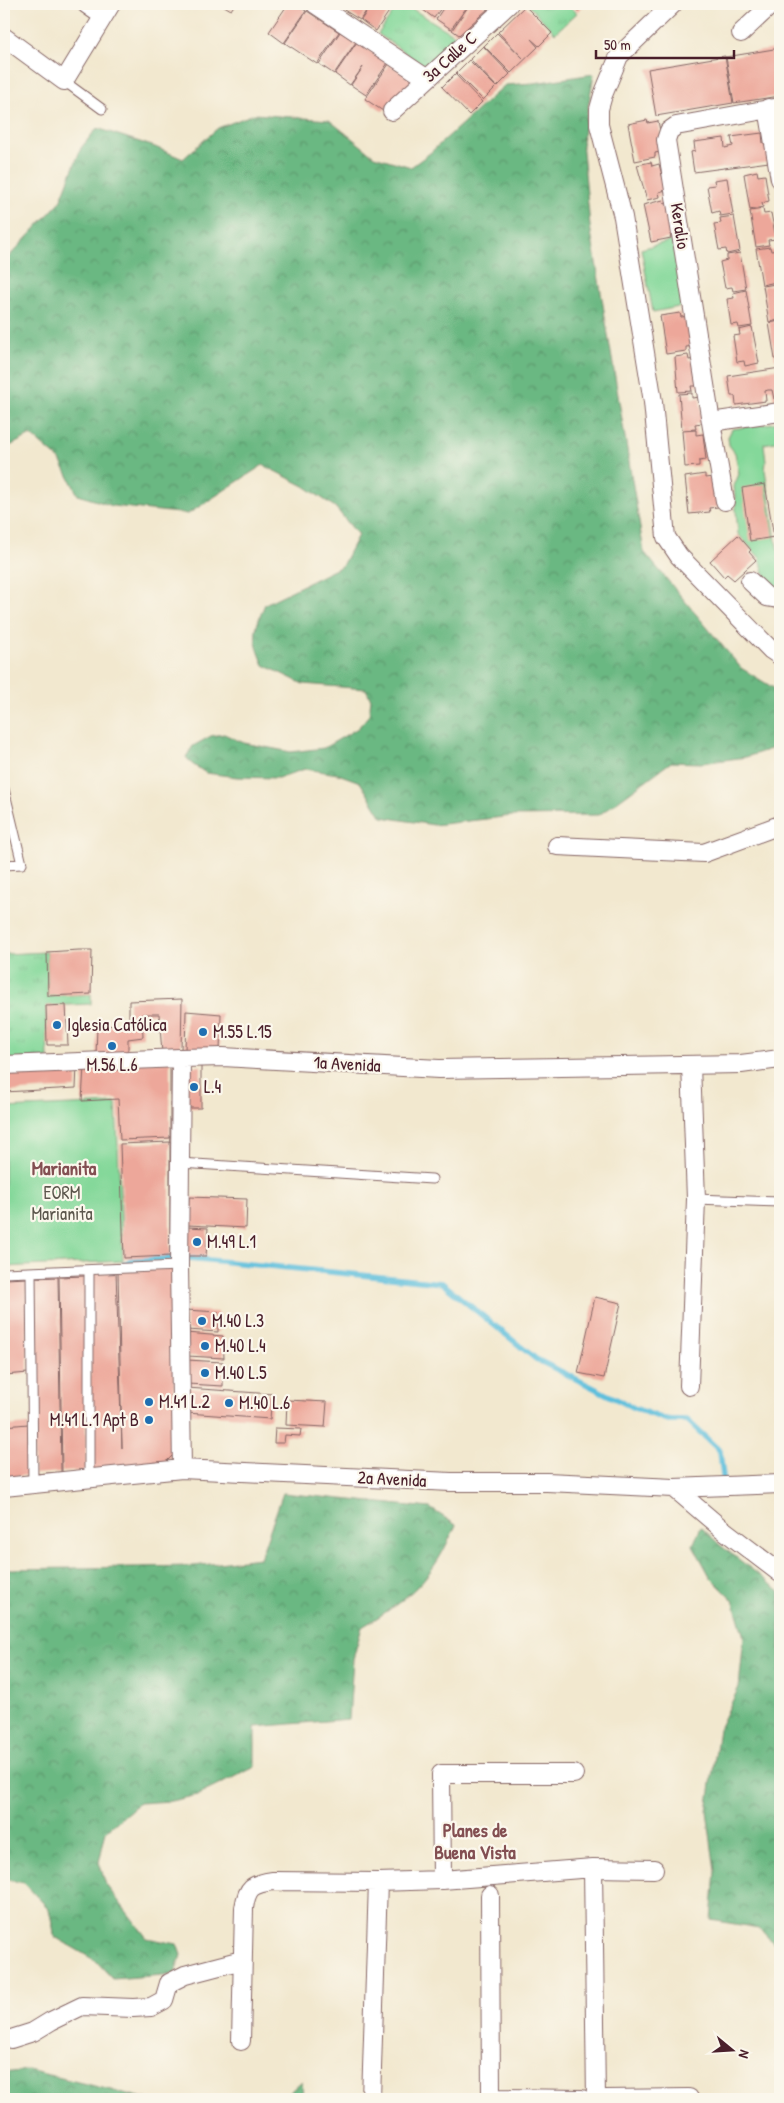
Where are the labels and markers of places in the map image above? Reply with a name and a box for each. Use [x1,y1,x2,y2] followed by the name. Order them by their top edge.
[67,1012,167,1037] place label: Iglesia Católica
[51,1019,63,1031] marker: Iglesia Católica
[213,1019,272,1044] place label: M.55 L.15
[197,1026,209,1038] marker: M.55 L.15
[106,1040,118,1052] marker: M.56 L.6
[86,1052,138,1077] place label: M.56 L.6
[204,1074,222,1099] place label: L.4
[188,1081,200,1093] marker: L.4
[207,1229,256,1254] place label: M.49 L.1
[191,1236,203,1248] marker: M.49 L.1
[212,1308,264,1333] place label: M.40 L.3
[196,1315,208,1327] marker: M.40 L.3
[215,1333,266,1358] place label: M.40 L.4
[199,1340,211,1352] marker: M.40 L.4
[215,1360,267,1385] place label: M.40 L.5
[199,1367,211,1379] marker: M.40 L.5
[159,1389,211,1414] place label: M.41 L.2
[239,1390,290,1415] place label: M.40 L.6
[143,1396,155,1408] marker: M.41 L.2
[223,1397,235,1409] marker: M.40 L.6
[50,1407,139,1432] place label: M.41 L.1 Apt B
[143,1414,155,1426] marker: M.41 L.1 Apt B

